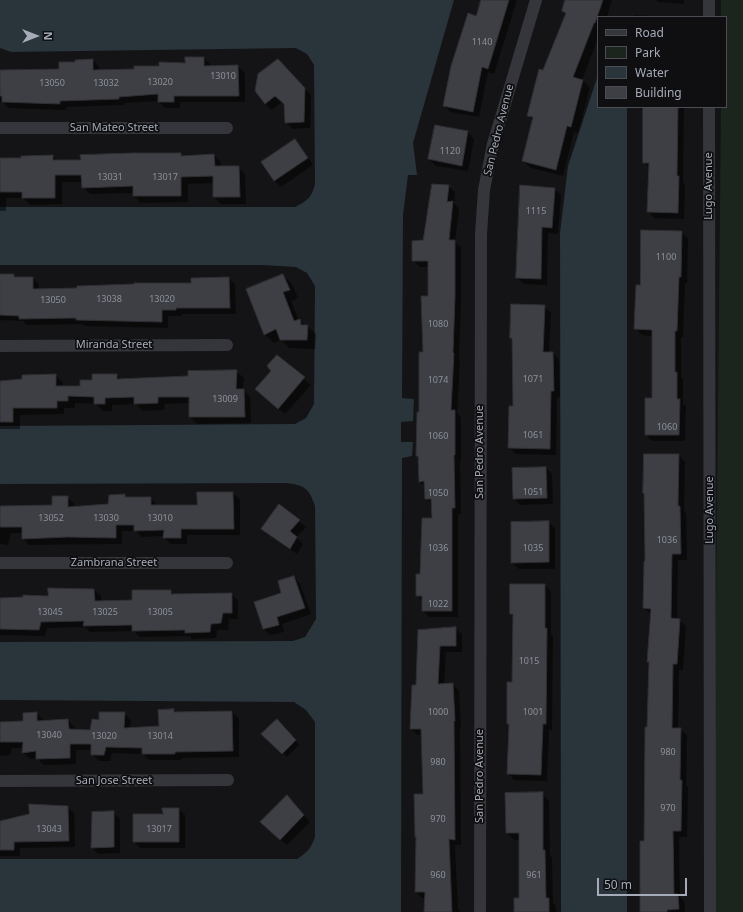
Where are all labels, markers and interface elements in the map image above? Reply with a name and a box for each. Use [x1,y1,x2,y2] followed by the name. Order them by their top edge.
[16,16,56,56] north arrow
[597,16,727,108] legend
[635,24,664,41] text: Road
[41,32,56,40] text: N
[472,37,492,47] house number: 1140
[635,44,660,61] text: Park
[635,64,669,81] text: Water
[210,71,236,81] house number: 13010
[147,77,173,87] house number: 13020
[39,78,65,88] house number: 13050
[93,78,119,88] house number: 13032
[481,83,517,177] street label: San Pedro Avenue
[635,84,682,101] text: Building
[70,121,158,135] street label: San Mateo Street
[440,146,460,156] house number: 1120
[702,152,716,220] street label: Lugo Avenue
[97,172,123,182] house number: 13031
[152,172,178,182] house number: 13017
[526,206,546,216] house number: 1115
[656,252,676,262] house number: 1100
[96,294,122,304] house number: 13038
[149,294,175,304] house number: 13020
[40,295,66,305] house number: 13050
[428,319,448,329] house number: 1080
[76,338,152,352] street label: Miranda Street
[523,374,543,384] house number: 1071
[428,375,448,385] house number: 1074
[212,394,238,404] house number: 13009
[473,405,487,499] street label: San Pedro Avenue
[657,422,677,432] house number: 1060
[523,430,543,440] house number: 1061
[428,431,448,441] house number: 1060
[703,476,717,544] street label: Lugo Avenue
[523,487,543,497] house number: 1051
[428,488,448,498] house number: 1050
[38,513,64,523] house number: 13052
[93,513,119,523] house number: 13030
[147,513,173,523] house number: 13010
[657,535,677,545] house number: 1036
[428,543,448,553] house number: 1036
[523,543,543,553] house number: 1035
[71,556,157,570] street label: Zambrana Street
[428,599,448,609] house number: 1022
[37,607,63,617] house number: 13045
[92,607,118,617] house number: 13025
[147,607,173,617] house number: 13005
[519,656,539,666] house number: 1015
[428,707,448,717] house number: 1000
[523,707,543,717] house number: 1001
[473,729,487,823] street label: San Pedro Avenue
[36,730,62,740] house number: 13040
[91,731,117,741] house number: 13020
[147,731,173,741] house number: 13014
[660,747,676,757] house number: 980
[430,757,446,767] house number: 980
[76,774,152,788] street label: San Jose Street
[660,803,676,813] house number: 970
[430,814,446,824] house number: 970
[36,824,62,834] house number: 13043
[146,824,172,834] house number: 13017
[430,870,446,880] house number: 960
[526,870,542,880] house number: 961
[599,870,689,896] scale bar
[604,876,632,893] text: 50 m

